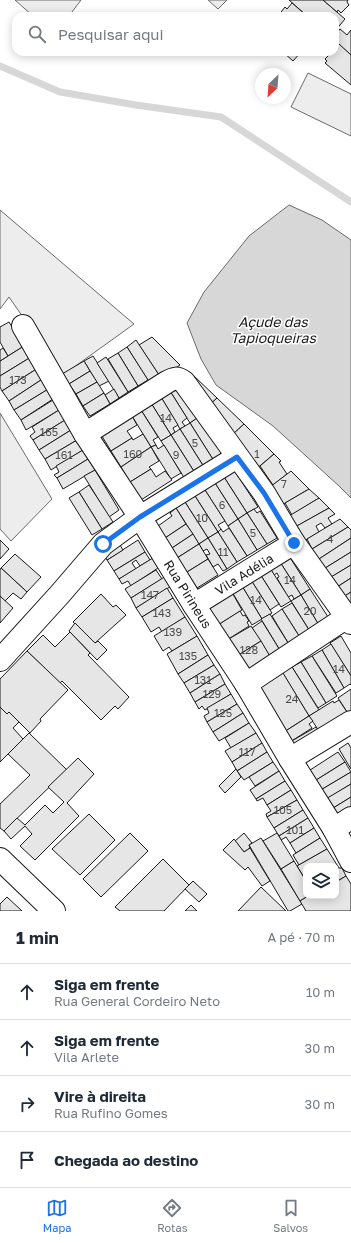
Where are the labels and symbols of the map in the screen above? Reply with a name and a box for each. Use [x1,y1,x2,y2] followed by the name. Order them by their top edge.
[255,68,291,104] north arrow
[230,313,316,346] water label: Açude das Tapioqueiras
[9,373,27,386] house number: 173
[160,411,172,424] house number: 14
[40,425,58,438] house number: 165
[192,436,198,449] house number: 5
[124,447,143,460] house number: 160
[254,447,260,460] house number: 1
[55,448,73,461] house number: 161
[173,448,179,461] house number: 9
[281,477,287,490] house number: 7
[219,498,226,511] house number: 6
[196,511,208,524] house number: 10
[250,526,256,539] house number: 5
[327,532,334,545] house number: 4
[285,534,303,552] route end
[94,535,112,553] route start
[218,545,228,558] house number: 11
[212,550,276,598] street label: Vila Adélia
[161,557,215,631] street label: Rua Pirineus
[284,573,296,586] house number: 14
[141,588,159,601] house number: 147
[250,593,262,606] house number: 14
[303,604,317,617] house number: 20
[153,606,171,619] house number: 143
[164,625,182,638] house number: 139
[240,643,258,656] house number: 128
[179,649,197,662] house number: 135
[333,662,345,675] house number: 14
[194,673,212,686] house number: 131
[203,687,221,700] house number: 129
[285,692,299,705] house number: 24
[214,706,232,719] house number: 125
[239,745,255,758] house number: 117
[274,803,292,816] house number: 105
[286,823,304,836] house number: 101

